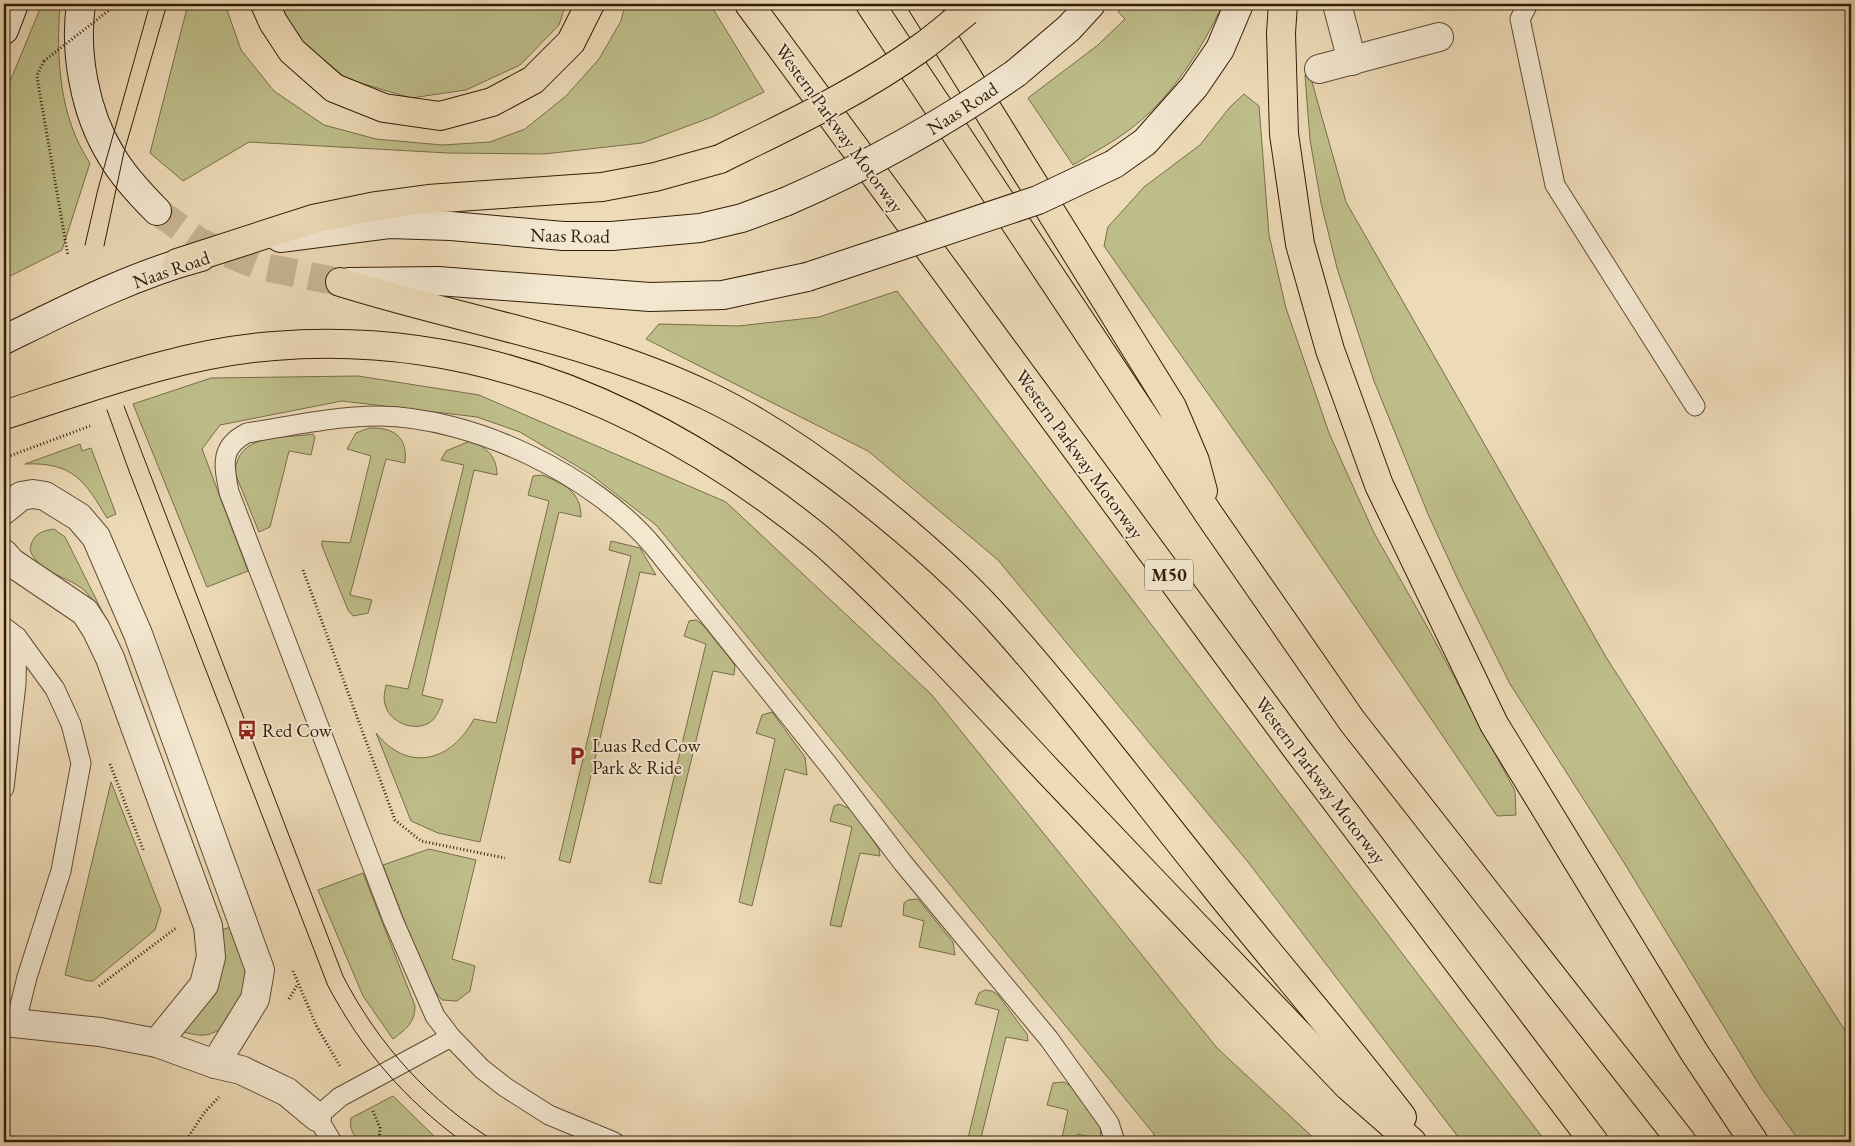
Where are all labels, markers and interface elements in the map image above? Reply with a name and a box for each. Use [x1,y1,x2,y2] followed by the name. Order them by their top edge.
[770,39,910,219] street label: Western Parkway Motorway
[922,76,1003,141] street label: Naas Road
[530,222,611,249] street label: Naas Road
[129,245,213,294] street label: Naas Road
[1010,365,1150,545] street label: Western Parkway Motorway
[1145,560,1193,590] road number: M50
[1249,692,1392,870] street label: Western Parkway Motorway
[262,718,333,743] place label: Red Cow
[236,719,258,741] bus stop icon: Red Cow
[592,733,701,780] place label: Luas Red Cow Park & Ride
[566,745,588,767] parking icon: Luas Red Cow Park & Ride

